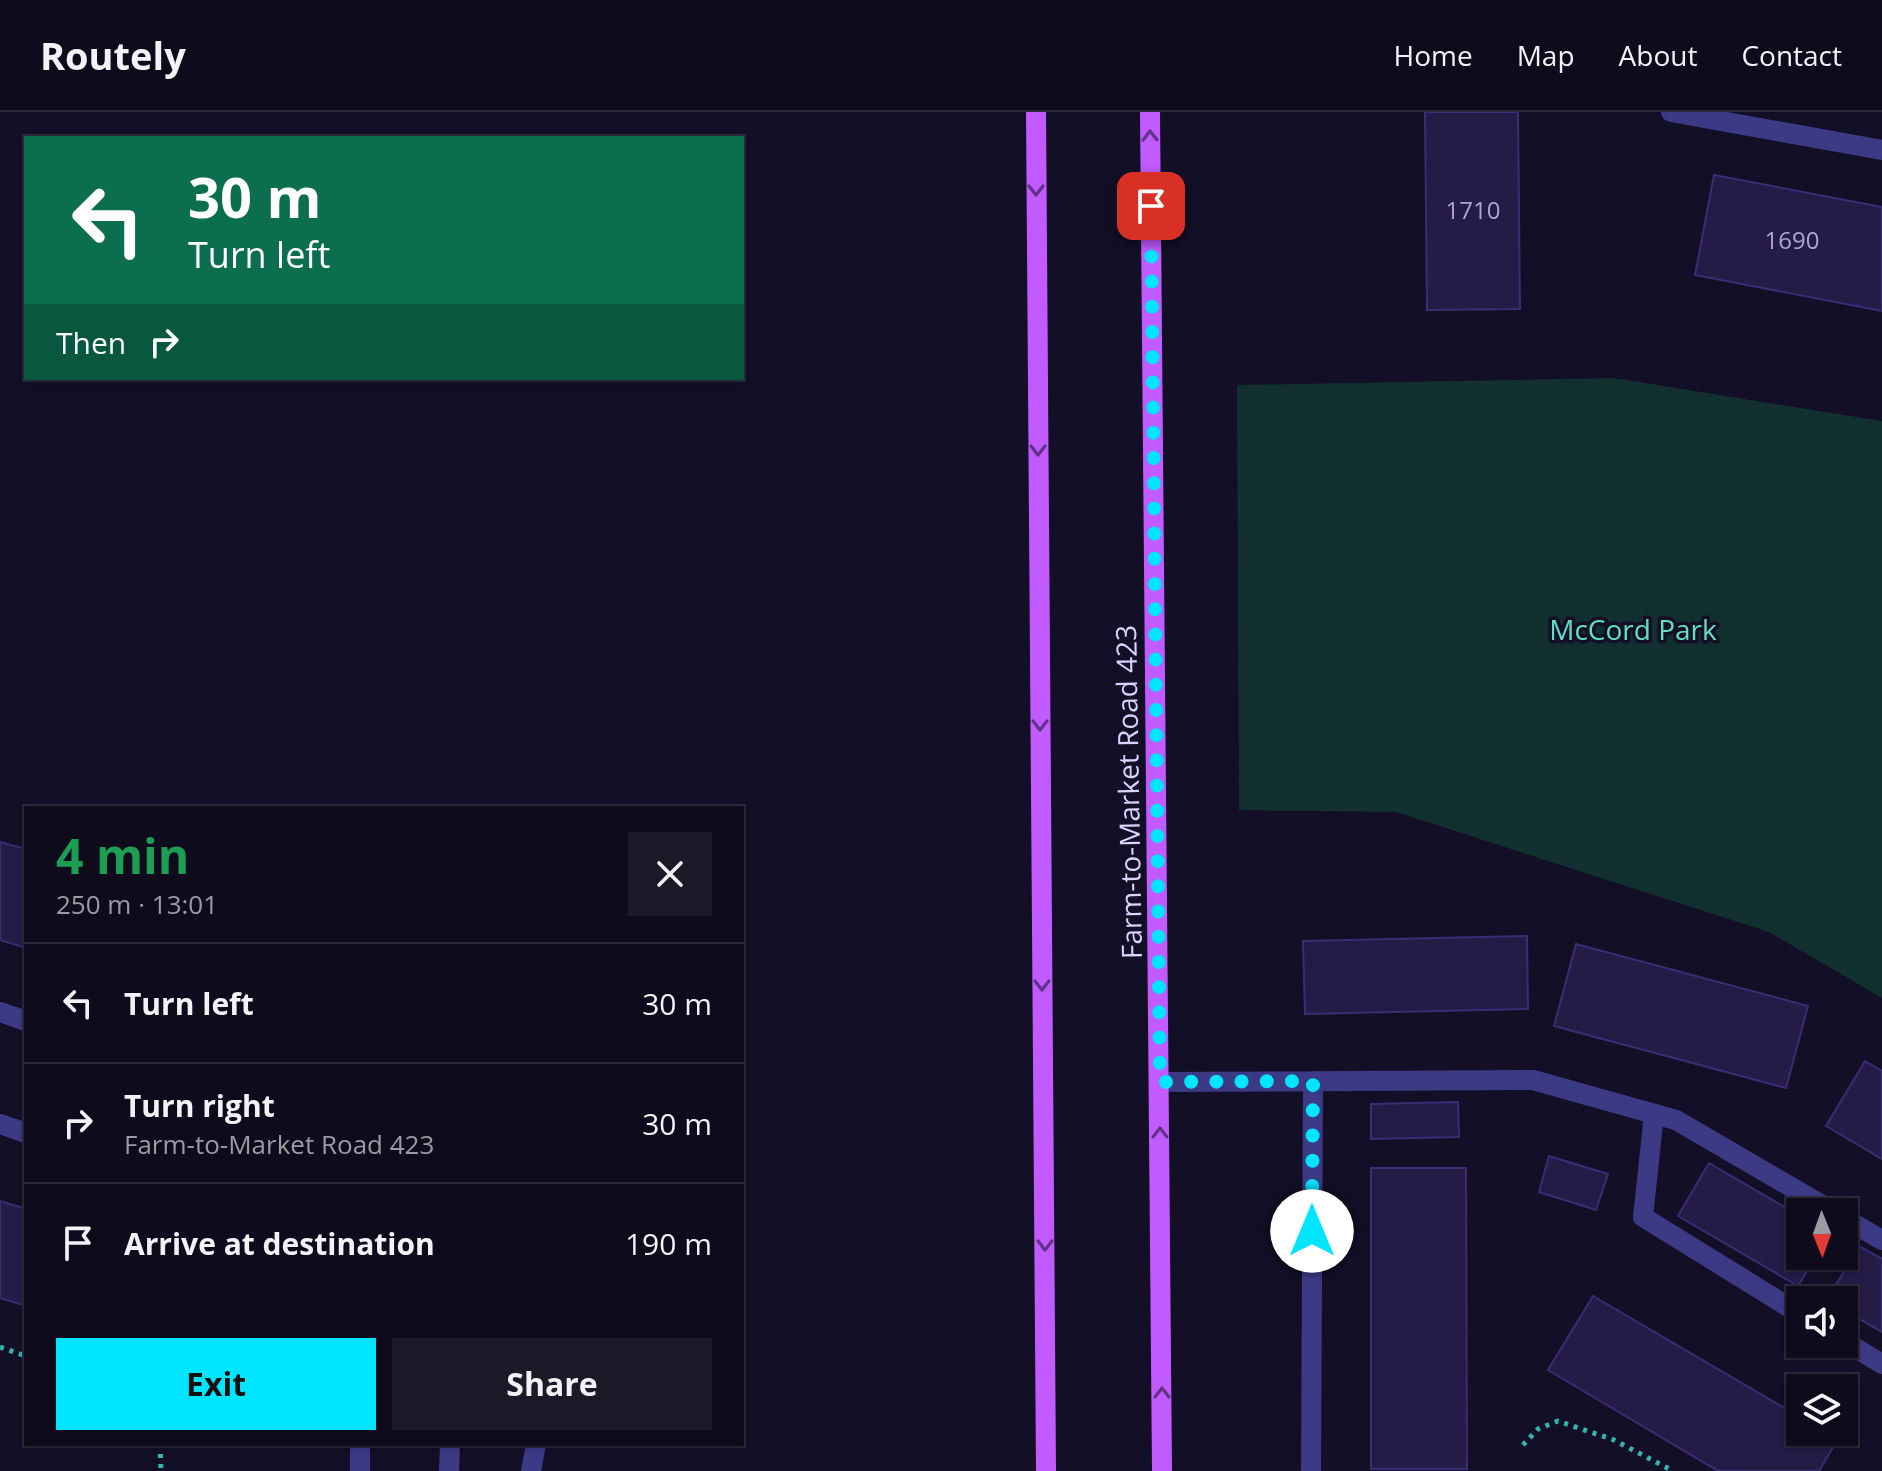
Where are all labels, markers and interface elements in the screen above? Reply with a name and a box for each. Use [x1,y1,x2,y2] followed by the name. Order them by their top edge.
[40,29,186,81] text: Routely
[1394,36,1473,74] text: Home
[1517,36,1575,74] text: Map
[1619,36,1697,74] text: About
[1741,36,1842,74] text: Contact
[1141,129,1159,142] one-way arrow
[188,158,322,234] text: 30 m
[56,168,160,272] icon: left
[1117,172,1185,240] pin
[1027,184,1045,197] one-way arrow
[1129,184,1173,228] icon: arrive
[1446,193,1500,226] house number: 1710
[1765,223,1819,256] house number: 1690
[188,230,330,279] text: Turn left
[142,320,186,364] icon: right
[56,322,126,363] text: Then
[1029,444,1047,457] one-way arrow
[1549,610,1717,648] park label: McCord Park
[1106,625,1150,959] street label: Farm-to-Market Road 423
[1031,719,1049,732] one-way arrow
[56,823,189,888] text: 4 min
[628,832,712,916] button: close
[56,886,218,922] text: 250 m · 13:01
[1034,979,1051,992] one-way arrow
[56,981,100,1025] icon: left
[124,983,254,1024] text: Turn left
[642,983,712,1024] text: 30 m
[124,1085,275,1126] text: Turn right
[56,1101,100,1145] icon: right
[642,1103,712,1144] text: 30 m
[124,1126,434,1162] text: Farm-to-Market Road 423
[1151,1126,1169,1139] one-way arrow
[1270,1189,1354,1273] position arrow
[1786,1198,1858,1270] north arrow
[1786,1198,1858,1446] map controls
[56,1221,100,1265] icon: arrive
[124,1223,435,1264] text: Arrive at destination
[625,1223,712,1264] text: 190 m
[1036,1239,1053,1252] one-way arrow
[1786,1286,1858,1358] button: sound
[56,1338,376,1430] button: Exit
[392,1338,712,1430] button: Share
[1786,1374,1858,1446] button: layers
[1153,1386,1171,1399] one-way arrow

